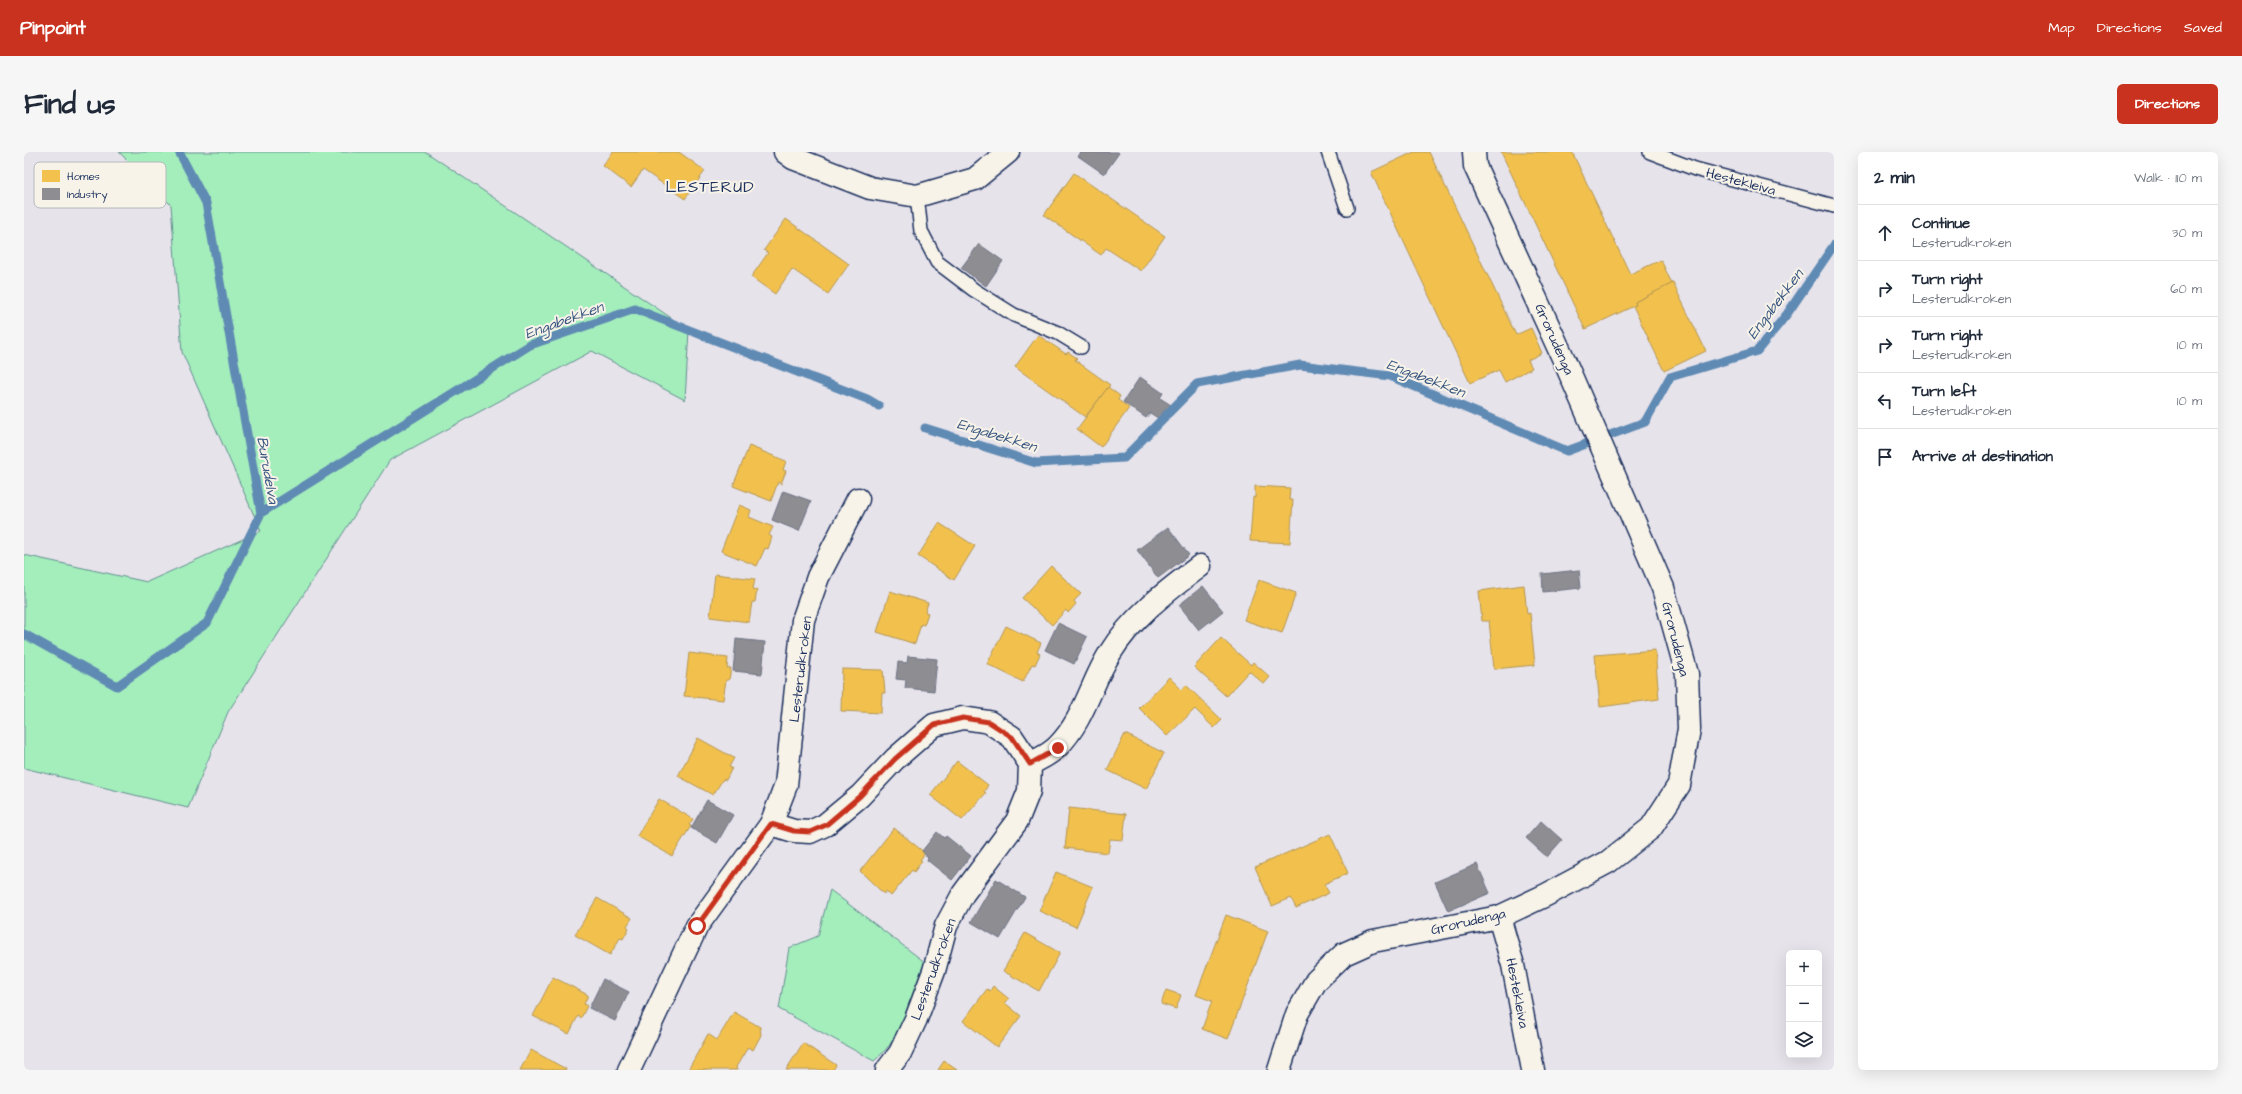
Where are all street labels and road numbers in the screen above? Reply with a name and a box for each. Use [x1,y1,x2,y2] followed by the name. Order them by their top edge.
[1704,163,1778,201] street label: Hestekleiva
[1529,301,1579,378] street label: Grorudenga
[1656,600,1694,679] street label: Grorudenga
[785,615,817,723] street label: Lesterudkroken
[1429,904,1508,940] street label: Grorudenga
[906,916,962,1023] street label: Lesterudkroken
[1500,956,1534,1030] street label: Hestekleiva

